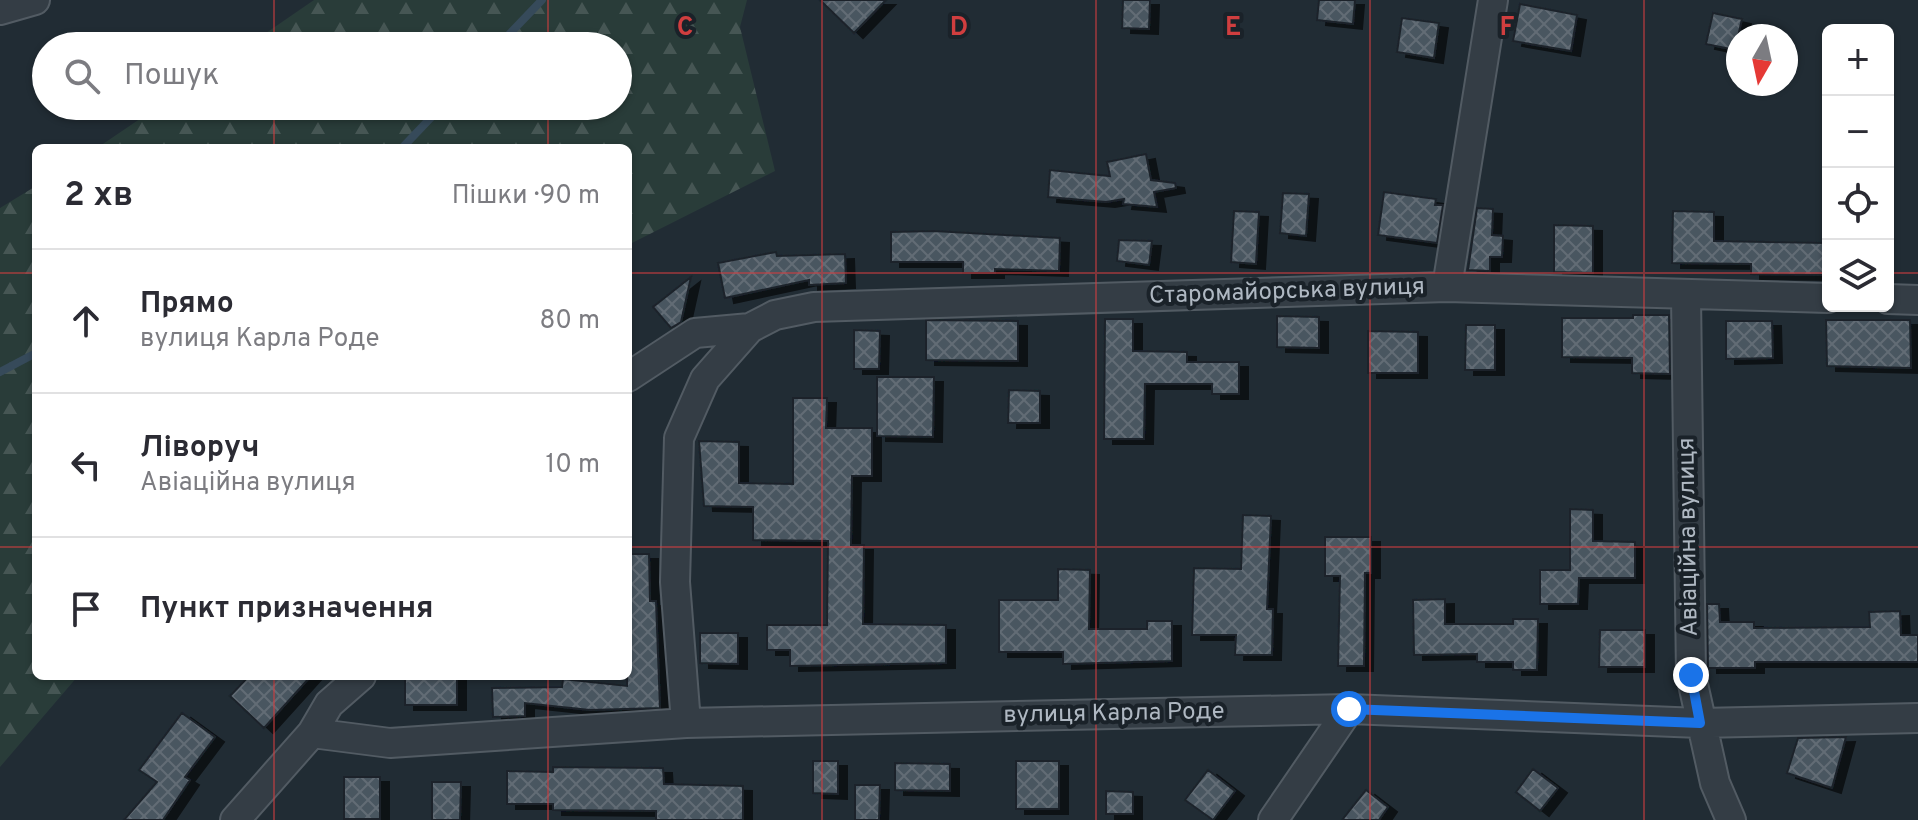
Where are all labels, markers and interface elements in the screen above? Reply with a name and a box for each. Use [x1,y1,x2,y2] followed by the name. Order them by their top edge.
[677,12,693,45] text: C
[950,12,968,45] text: D
[1225,12,1241,45] text: E
[1500,12,1515,45] text: F
[1726,24,1798,96] north arrow
[1822,24,1894,312] map controls
[1822,24,1894,96] button: +
[32,32,632,120] search box
[60,54,104,98] icon: search
[124,58,219,95] text: Пошук
[1822,96,1894,168] button: −
[1822,168,1894,240] button: locate
[64,175,133,218] text: 2 хв
[452,180,600,213] text: Пішки · 90 m
[1822,240,1894,312] button: layers
[1149,272,1425,312] street label: Старомайорська вулиця
[140,286,234,323] text: Прямо
[64,299,108,343] icon: ahead
[540,305,600,338] text: 80 m
[140,323,380,356] text: вулиця Карла Роде
[140,430,259,467] text: Ліворуч
[1672,437,1706,637] street label: Авіаційна вулиця
[64,443,108,487] icon: left
[545,449,600,482] text: 10 m
[140,467,356,500] text: Авіаційна вулиця
[64,587,108,631] icon: arrive
[140,591,433,628] text: Пункт призначення
[1673,657,1709,693] route end
[1331,691,1367,727] route start
[1003,697,1225,731] street label: вулиця Карла Роде

